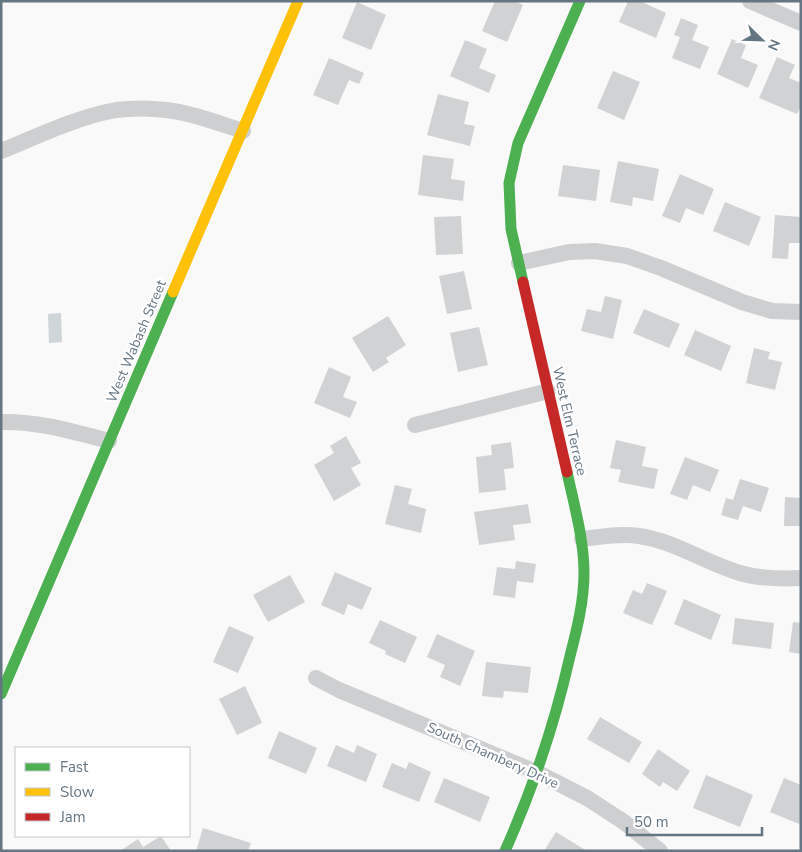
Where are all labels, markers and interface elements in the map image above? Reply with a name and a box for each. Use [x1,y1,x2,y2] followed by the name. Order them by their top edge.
[737,15,787,65] north arrow
[763,36,784,53] text: N
[102,277,171,405] street label: West Wabash Street
[548,365,591,477] street label: West Elm Terrace
[424,718,562,793] street label: South Chambery Drive
[15,747,190,837] legend
[60,757,89,777] text: Fast
[60,782,95,802] text: Slow
[627,804,762,836] scale bar
[59,807,86,827] text: Jam
[634,812,669,832] text: 50 m

